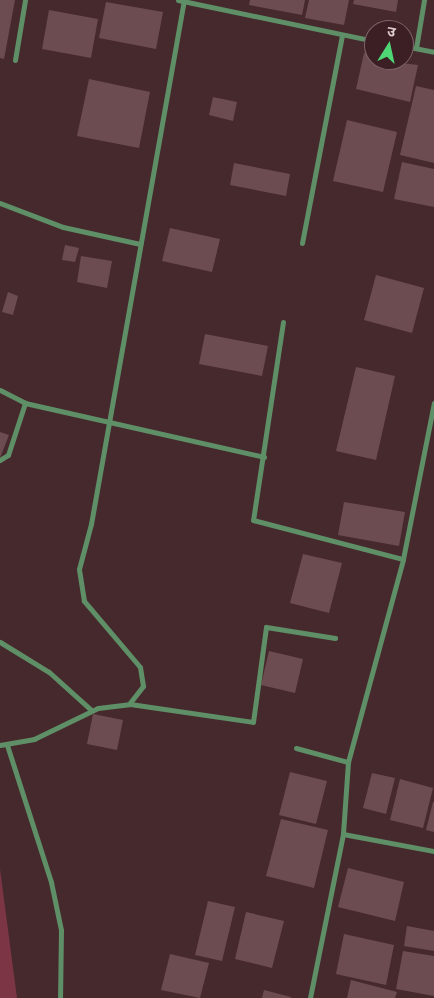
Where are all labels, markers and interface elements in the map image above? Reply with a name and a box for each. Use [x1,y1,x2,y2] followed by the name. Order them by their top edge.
[364,20,414,70] north arrow
[386,21,397,41] text: उ

